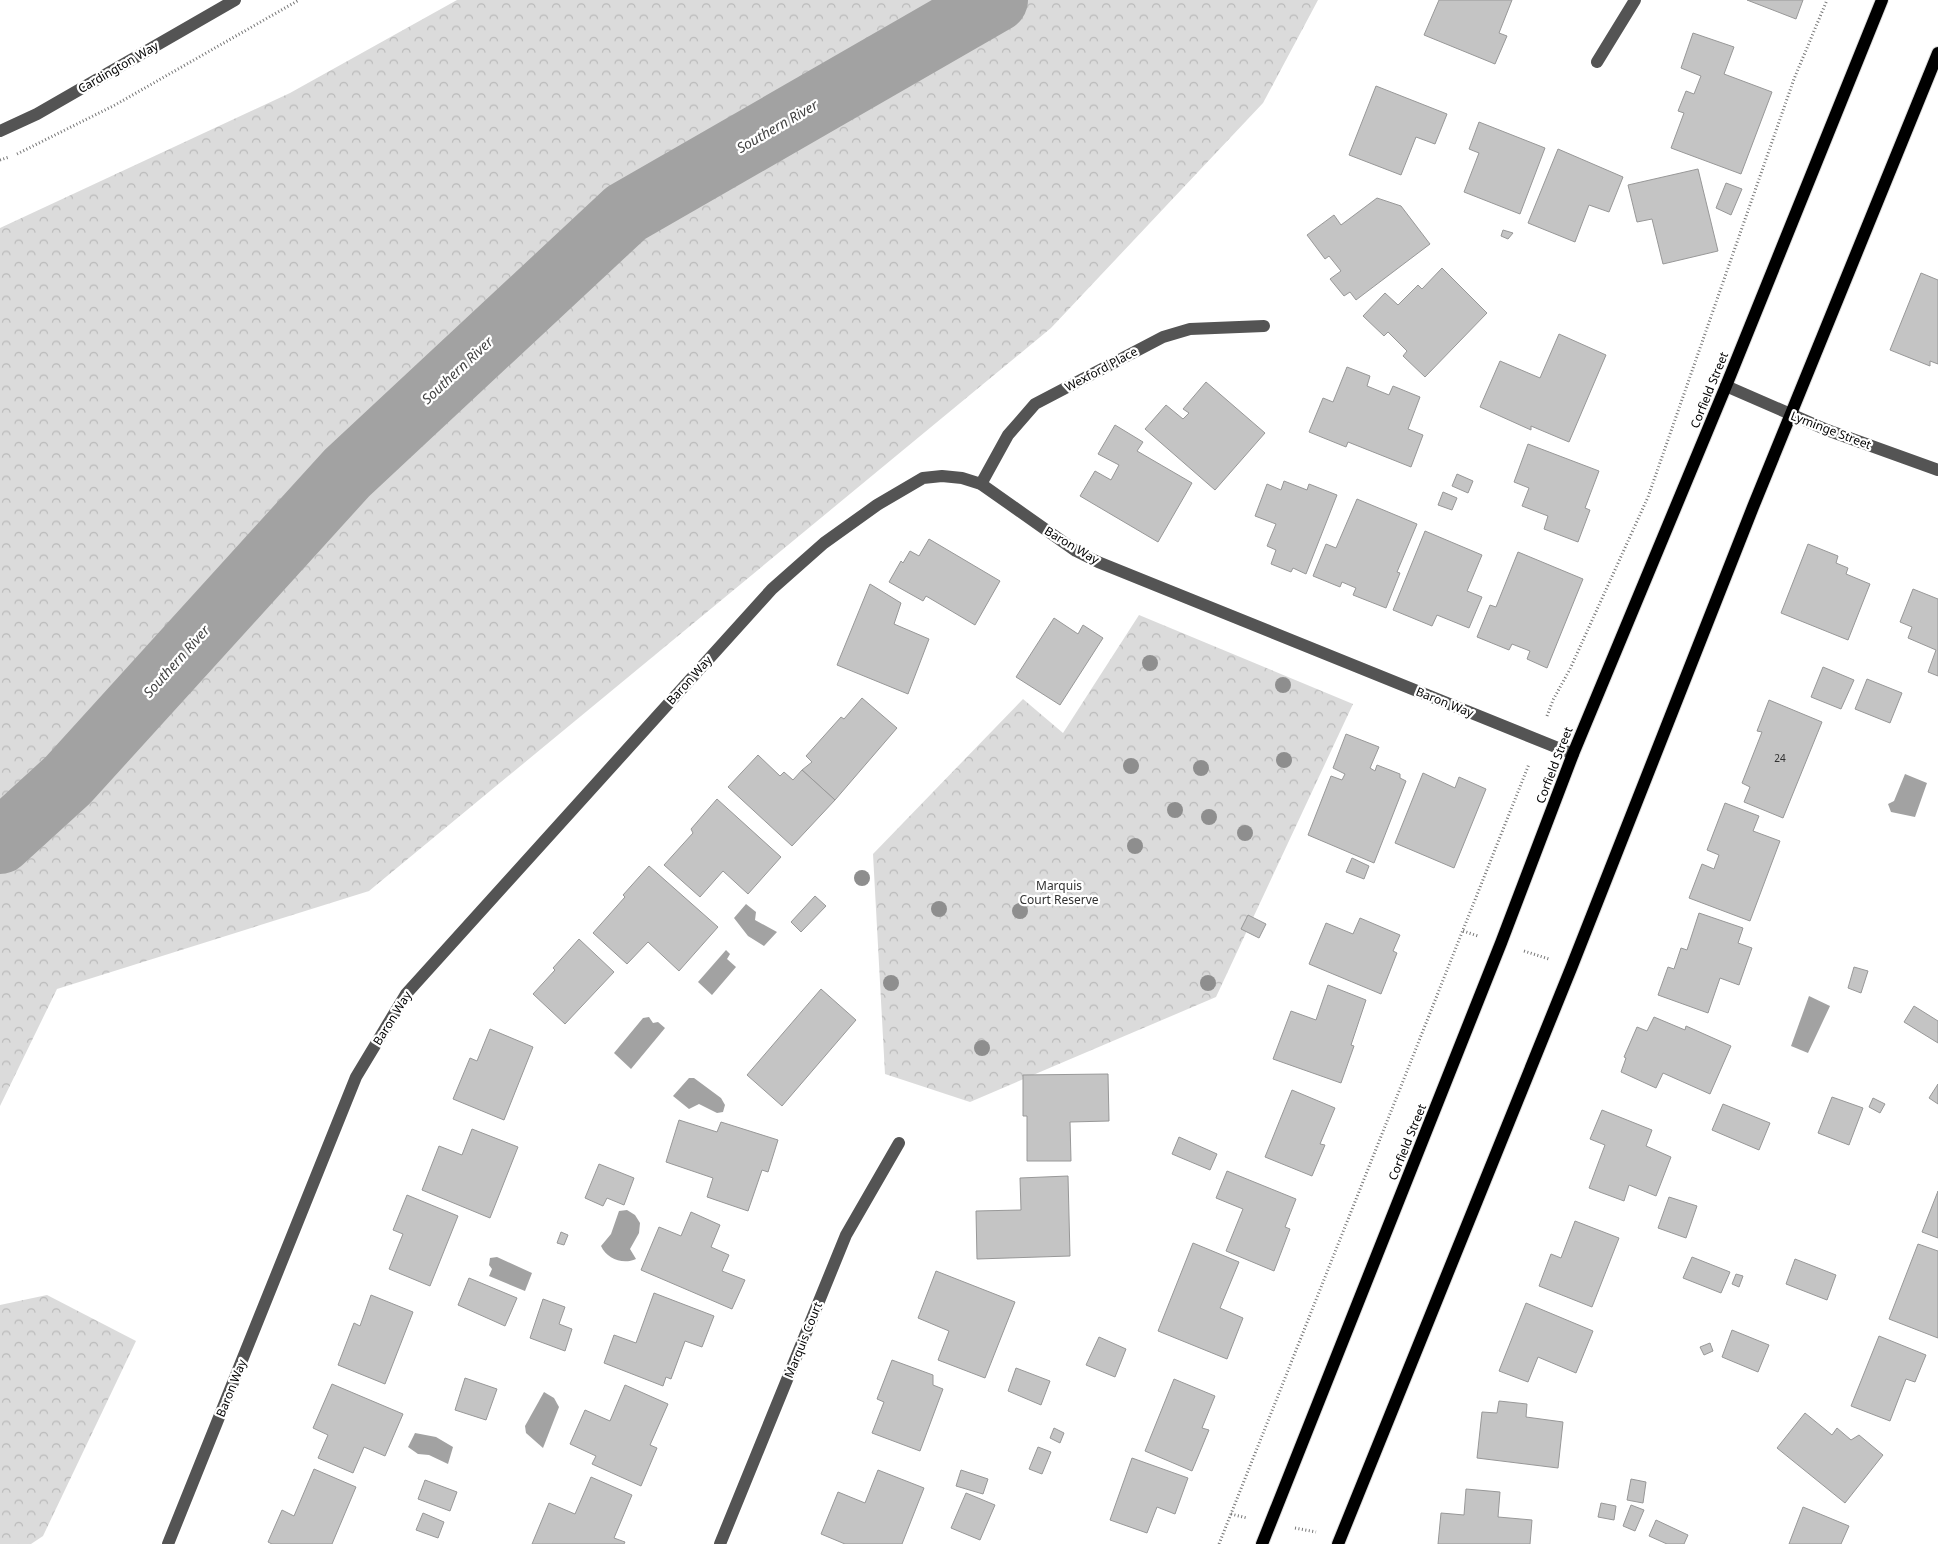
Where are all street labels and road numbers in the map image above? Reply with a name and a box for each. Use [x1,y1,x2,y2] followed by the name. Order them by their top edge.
[75,37,162,97] street label: Cardington Way
[1062,343,1141,395] street label: Wexford Place
[1686,349,1732,431] street label: Corfield Street
[1788,407,1874,453] street label: Lyminge Street
[1042,522,1103,568] street label: Baron Way
[662,651,716,708] street label: Baron Way
[1414,683,1477,722] street label: Baron Way
[1532,724,1577,806] street label: Corfield Street
[369,987,416,1048] street label: Baron Way
[1384,1101,1430,1183] street label: Corfield Street
[780,1299,826,1381] street label: Marquis Court
[212,1356,251,1419] street label: Baron Way

